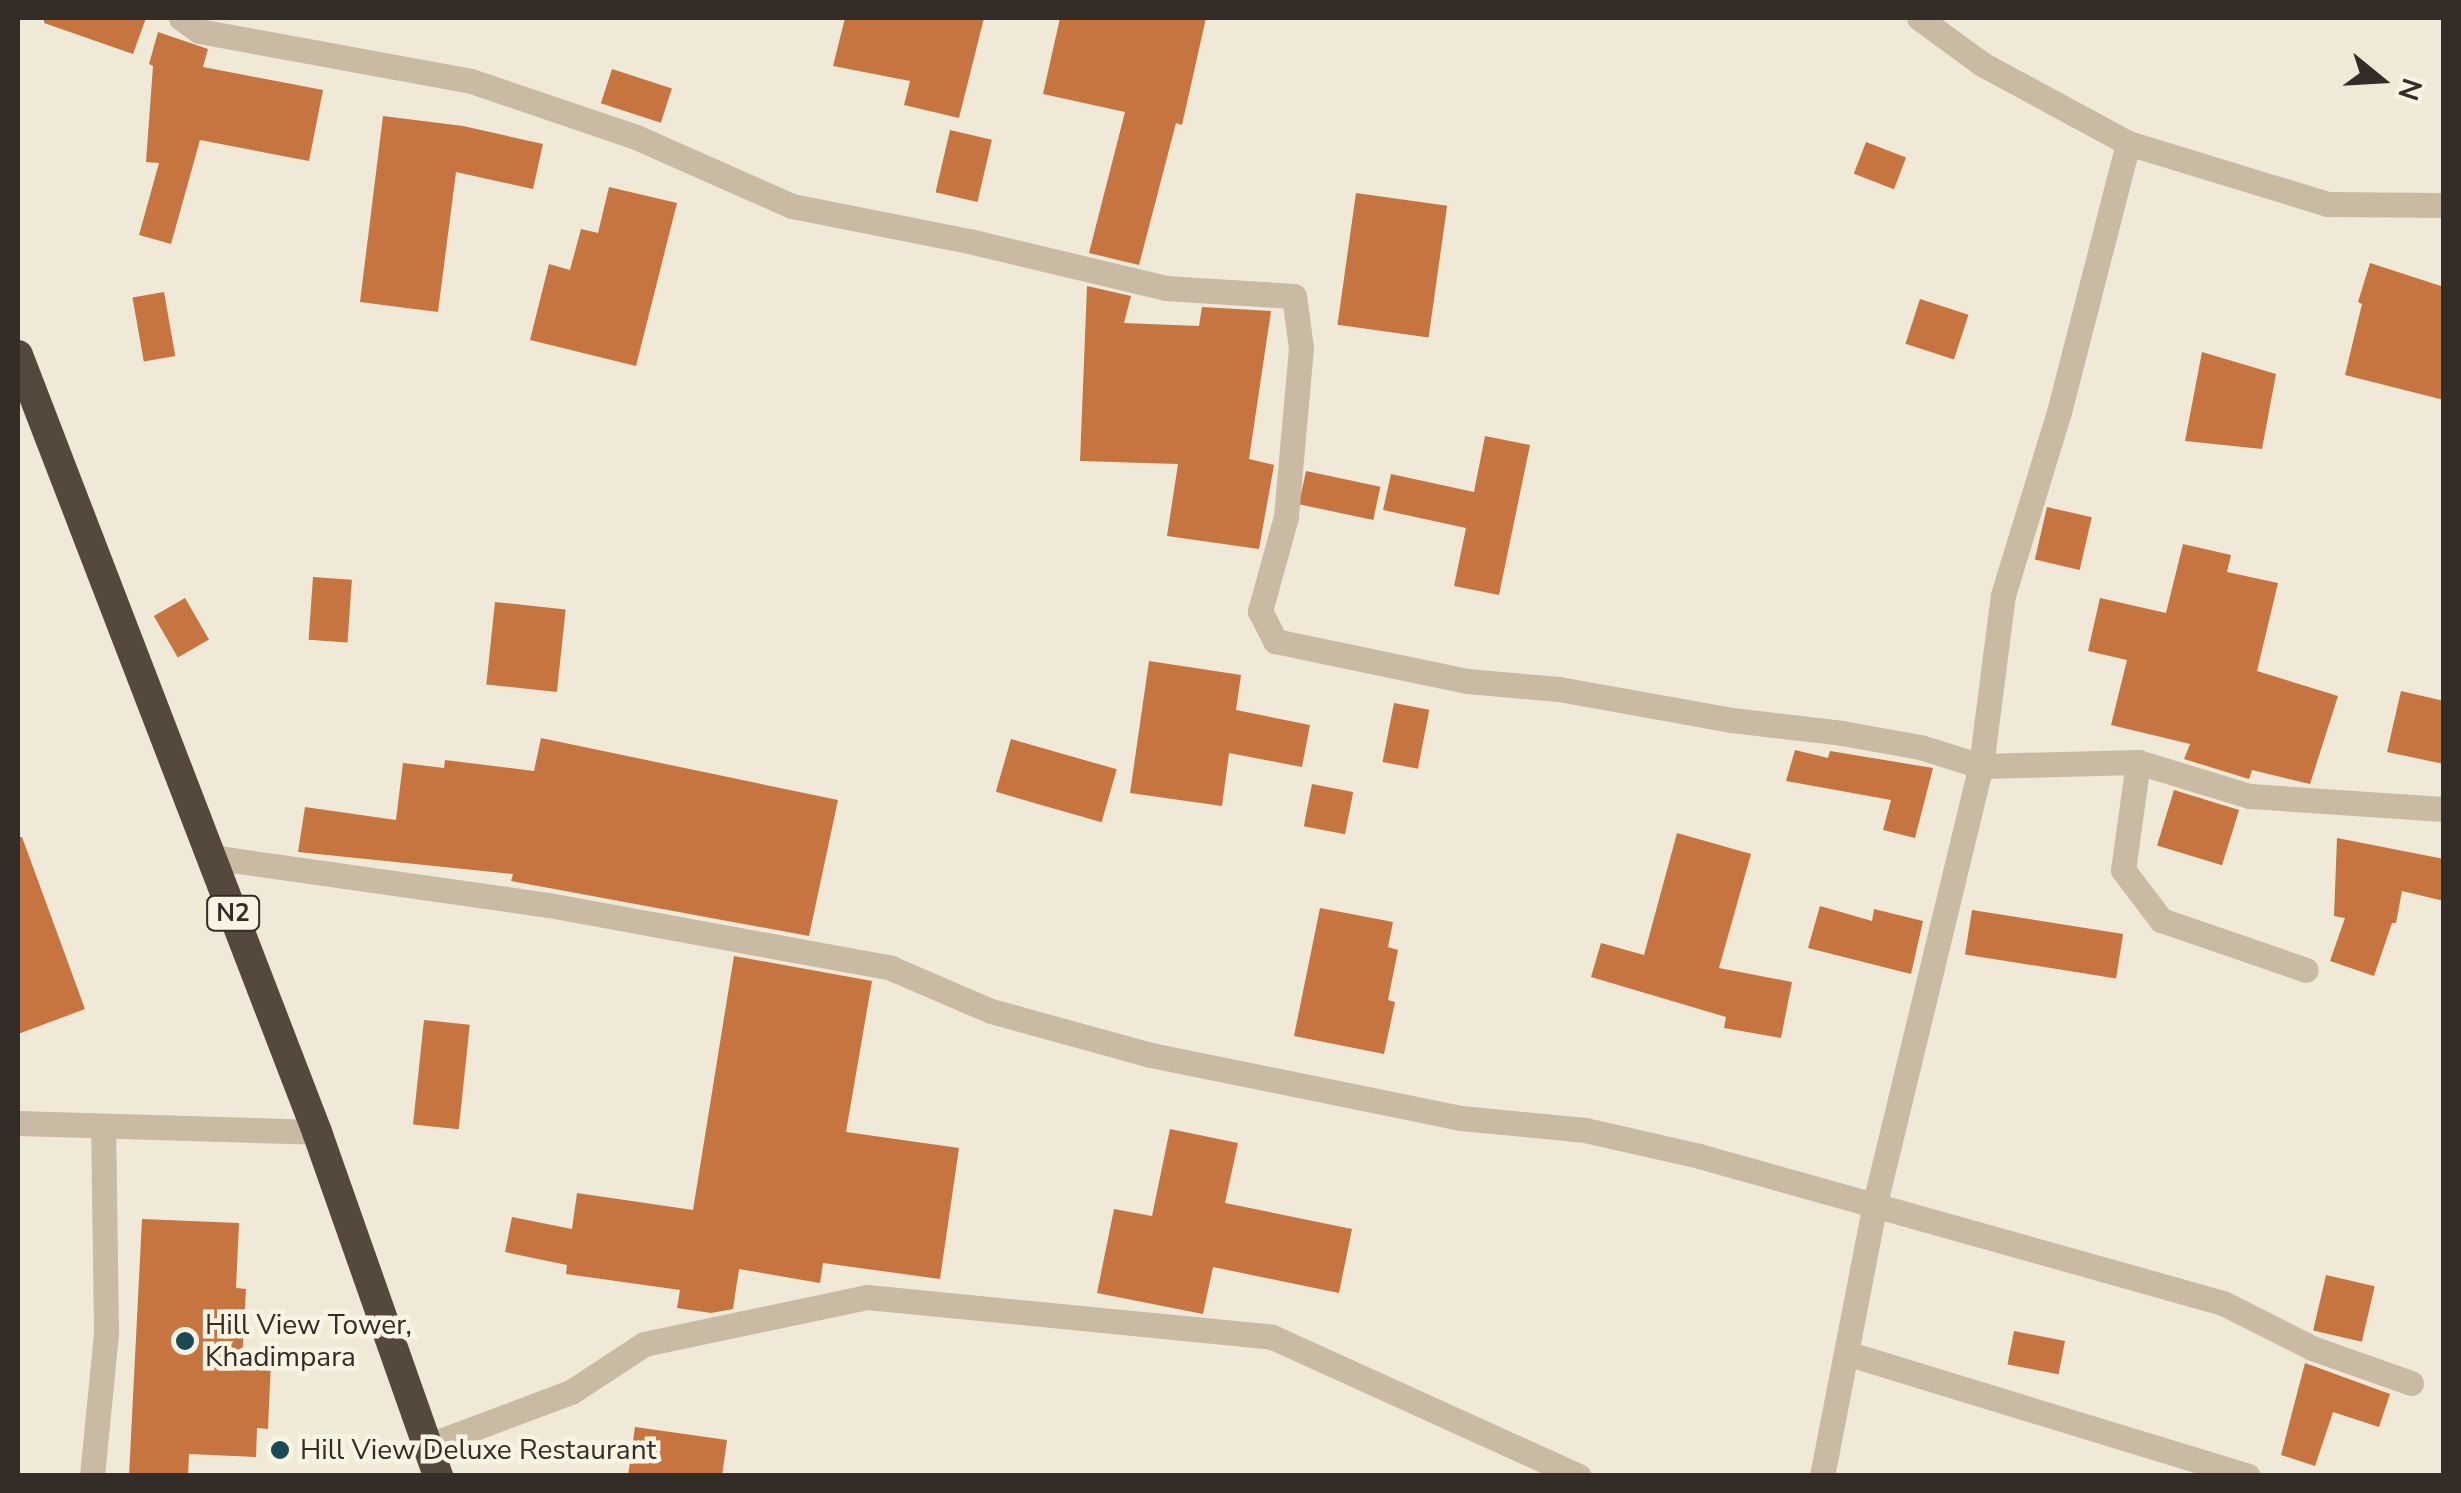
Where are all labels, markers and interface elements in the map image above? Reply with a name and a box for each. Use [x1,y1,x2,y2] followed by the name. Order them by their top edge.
[2331,30,2431,130] north arrow
[2388,73,2431,105] text: N
[206,893,260,933] road number: N2
[205,1308,412,1374] place label: Hill View Tower, Khadimpara
[174,1330,196,1352] marker: Hill View Tower, Khadimpara
[300,1433,656,1467] place label: Hill View Deluxe Restaurant
[269,1439,291,1461] marker: Hill View Deluxe Restaurant

